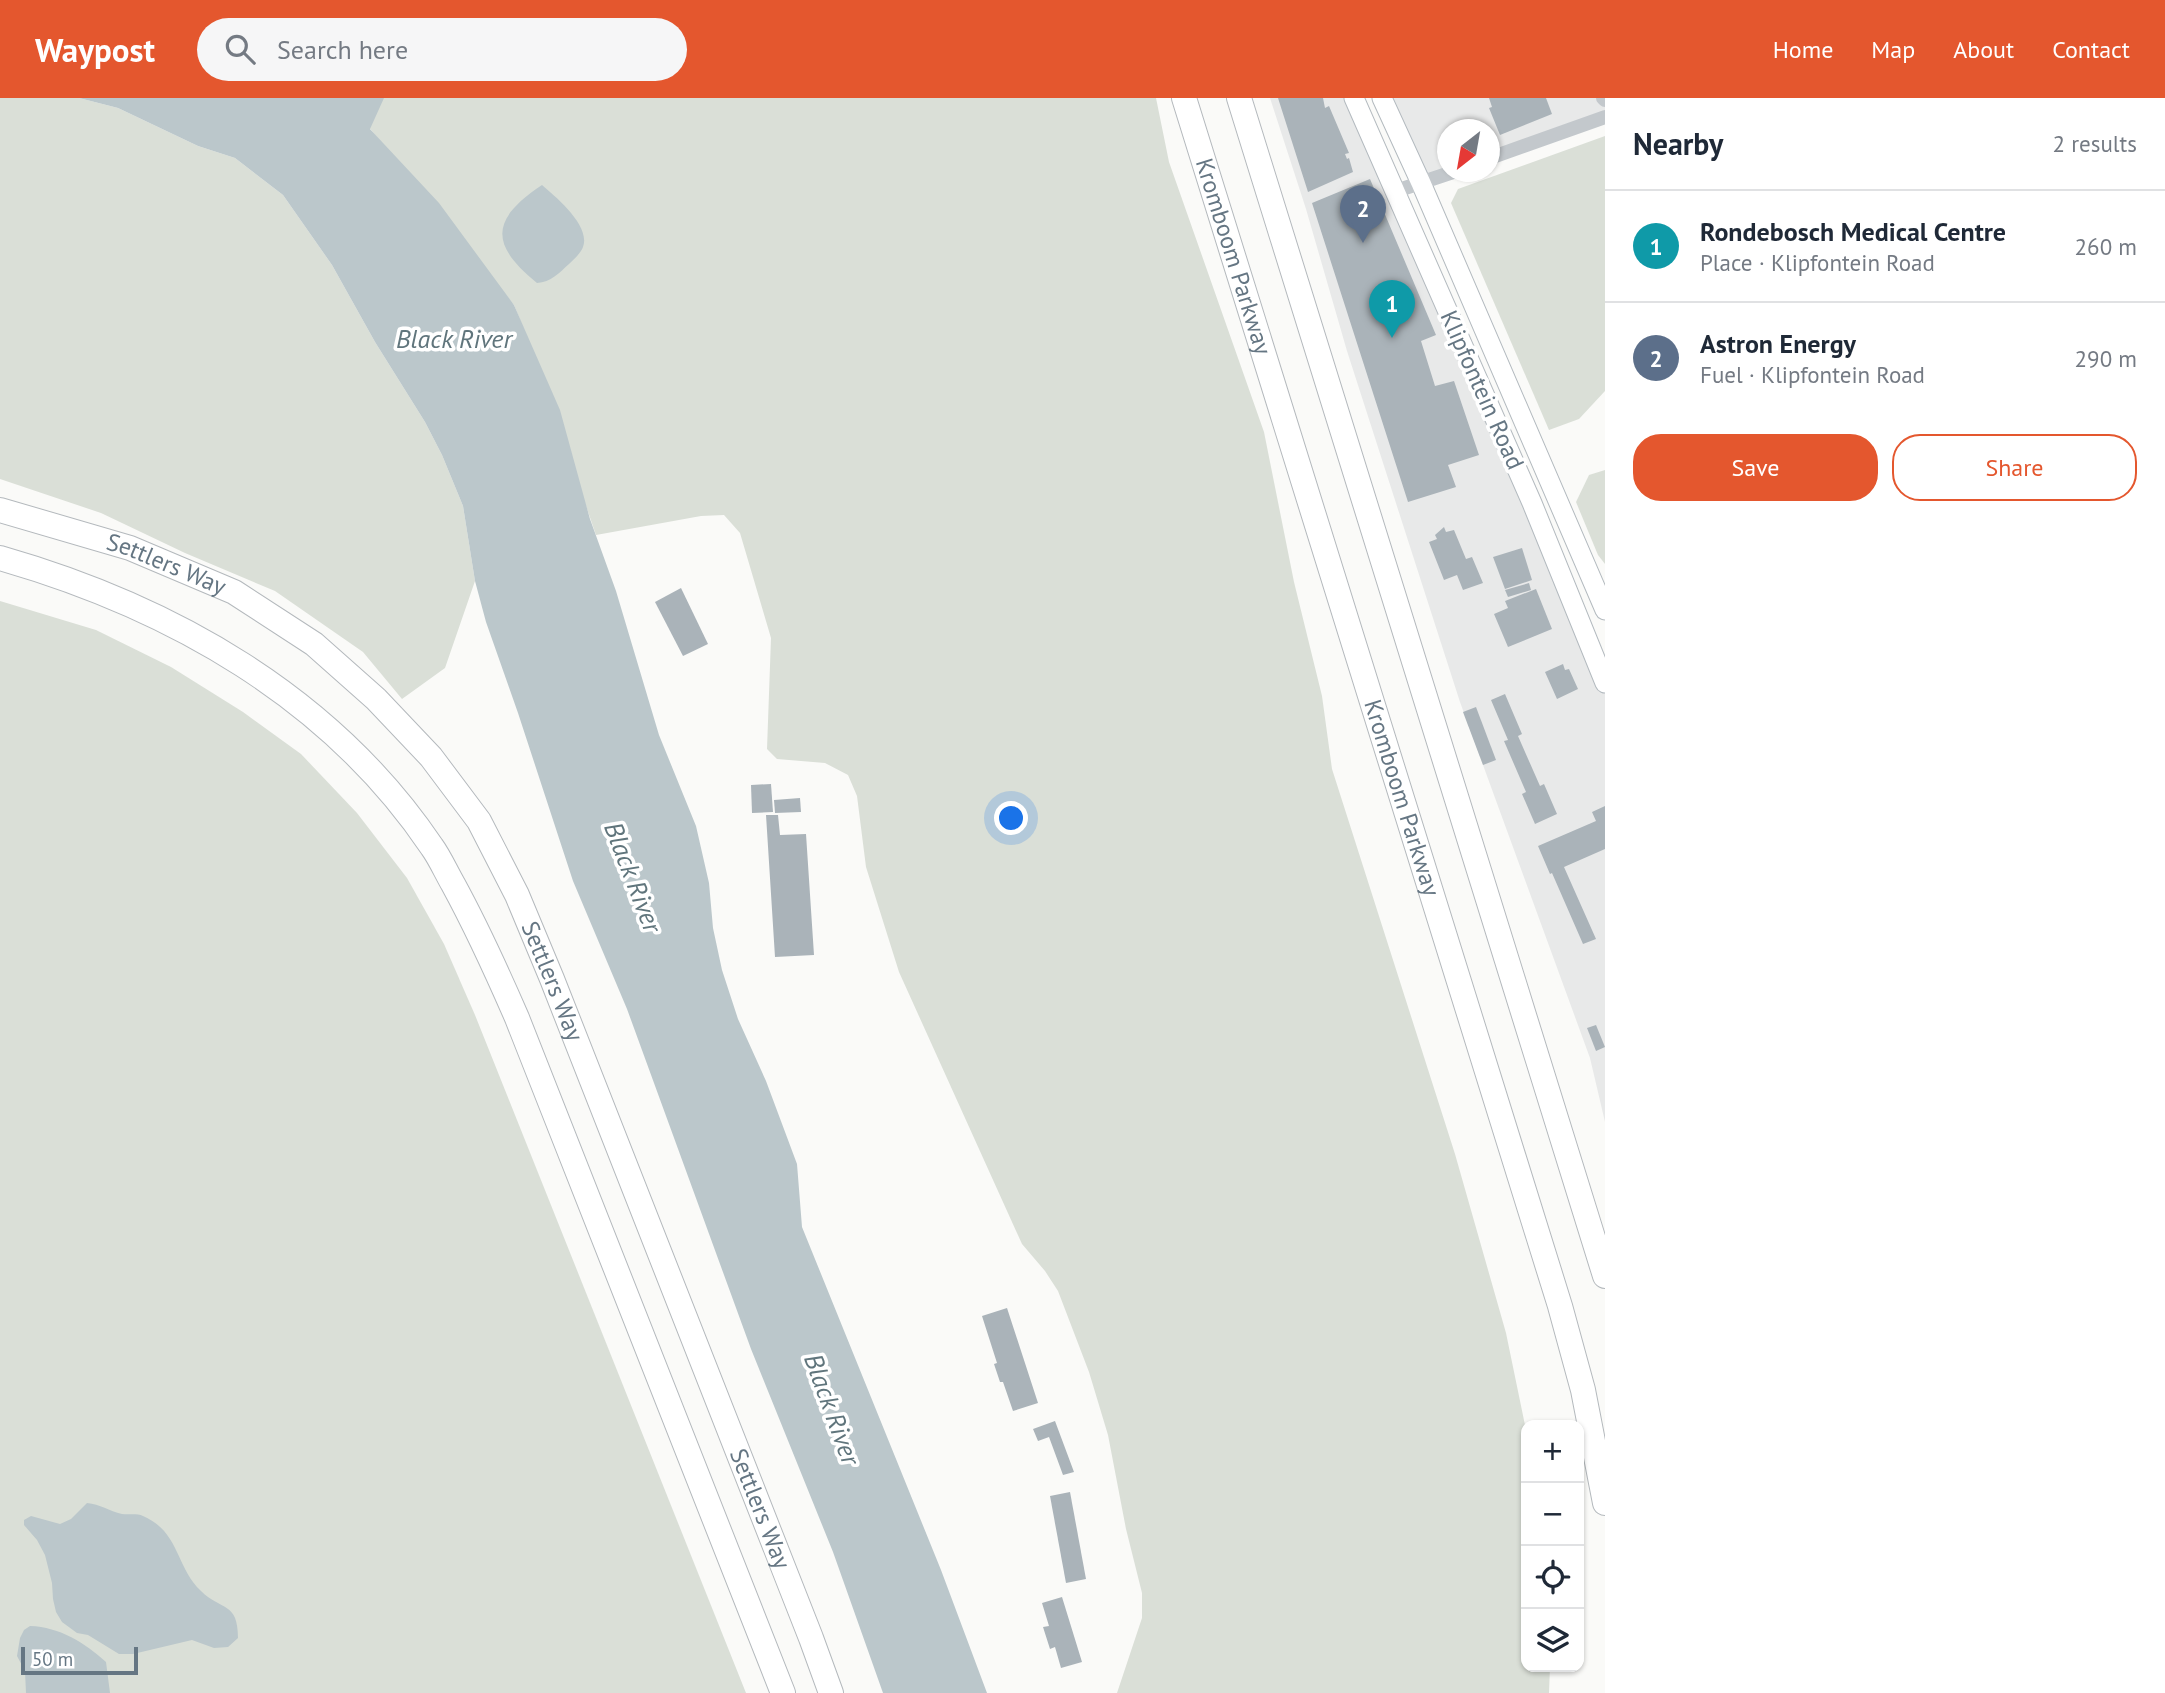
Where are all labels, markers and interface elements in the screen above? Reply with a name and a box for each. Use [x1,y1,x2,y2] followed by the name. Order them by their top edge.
[197,18,687,81] search box
[35,28,155,71] text: Waypost
[221,30,259,68] icon: search
[277,33,408,66] text: Search here
[1773,34,1833,65] text: Home
[1871,34,1915,65] text: Map
[1953,34,2014,65] text: About
[2052,34,2130,65] text: Contact
[1437,119,1500,182] north arrow
[1633,124,1723,163] text: Nearby
[2053,129,2137,158] text: 2 results
[1189,154,1279,358] street label: Kromboom Parkway
[1340,185,1386,243] pin: 2
[1700,215,2006,248] text: Rondebosch Medical Centre
[1649,232,1663,261] text: 1
[2075,232,2137,261] text: 260 m
[1700,248,1935,277] text: Place · Klipfontein Road
[1369,280,1415,338] pin: 1
[1434,305,1531,474] street label: Klipfontein Road
[396,322,513,355] water label: Black River
[1700,327,1856,360] text: Astron Energy
[1649,344,1663,373] text: 2
[2075,344,2137,373] text: 290 m
[1700,360,1925,389] text: Fuel · Klipfontein Road
[1633,434,1878,501] button: Save
[1892,434,2137,501] button: Share
[103,526,231,602] street label: Settlers Way
[1357,696,1447,900] street label: Kromboom Parkway
[994,801,1028,835] your location
[597,817,670,938] water label: Black River
[515,916,591,1046] street label: Settlers Way
[797,1349,868,1470] water label: Black River
[1521,1420,1584,1672] map controls
[1521,1420,1584,1483] button: +
[723,1444,798,1573] street label: Settlers Way
[1521,1483,1584,1546] button: −
[1521,1546,1584,1609] button: locate
[1521,1609,1584,1672] button: layers
[21,1644,138,1676] scale bar
[32,1647,73,1671] text: 50 m

